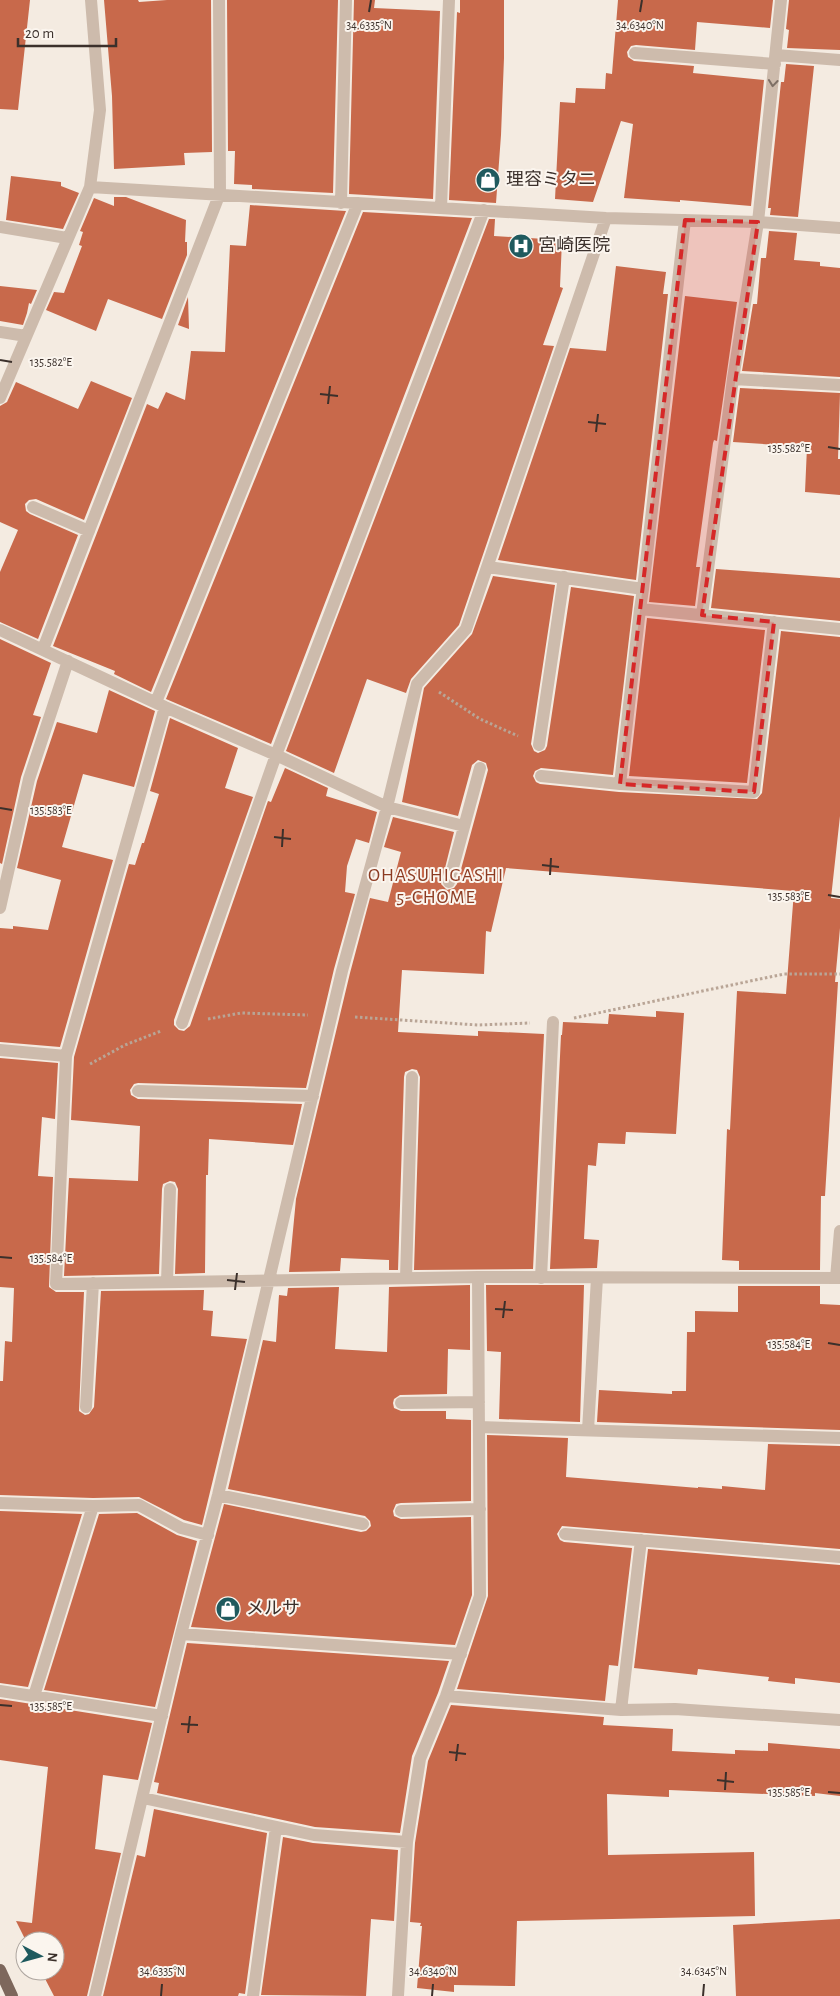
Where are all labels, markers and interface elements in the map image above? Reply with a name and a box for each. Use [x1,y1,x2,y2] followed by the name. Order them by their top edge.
[18,15,115,47] scale bar
[346,19,392,31] text: 34.6335°N
[616,19,664,31] text: 34.6340°N
[25,26,54,41] text: 20 m
[768,80,779,88] one-way arrow
[475,167,501,193] shop icon: 理容ミタニ
[506,170,596,189] place label: 理容ミタニ
[508,233,534,259] hospital icon: 宮崎医院
[538,236,610,255] place label: 宮崎医院
[30,356,72,368] text: 135.582°E
[768,442,810,454] text: 135.582°E
[30,804,72,816] text: 135.583°E
[368,866,504,907] district label: OHASUHIGASHI 5-CHOME
[768,890,810,902] text: 135.583°E
[30,1252,73,1264] text: 135.584°E
[768,1338,811,1350] text: 135.584°E
[215,1596,241,1622] shop icon: メルサ
[246,1600,300,1618] place label: メルサ
[30,1700,72,1712] text: 135.585°E
[768,1786,810,1798] text: 135.585°E
[15,1931,65,1981] north arrow
[44,1952,59,1963] text: N
[139,1965,185,1977] text: 34.6335°N
[409,1965,457,1977] text: 34.6340°N
[681,1965,727,1977] text: 34.6345°N

